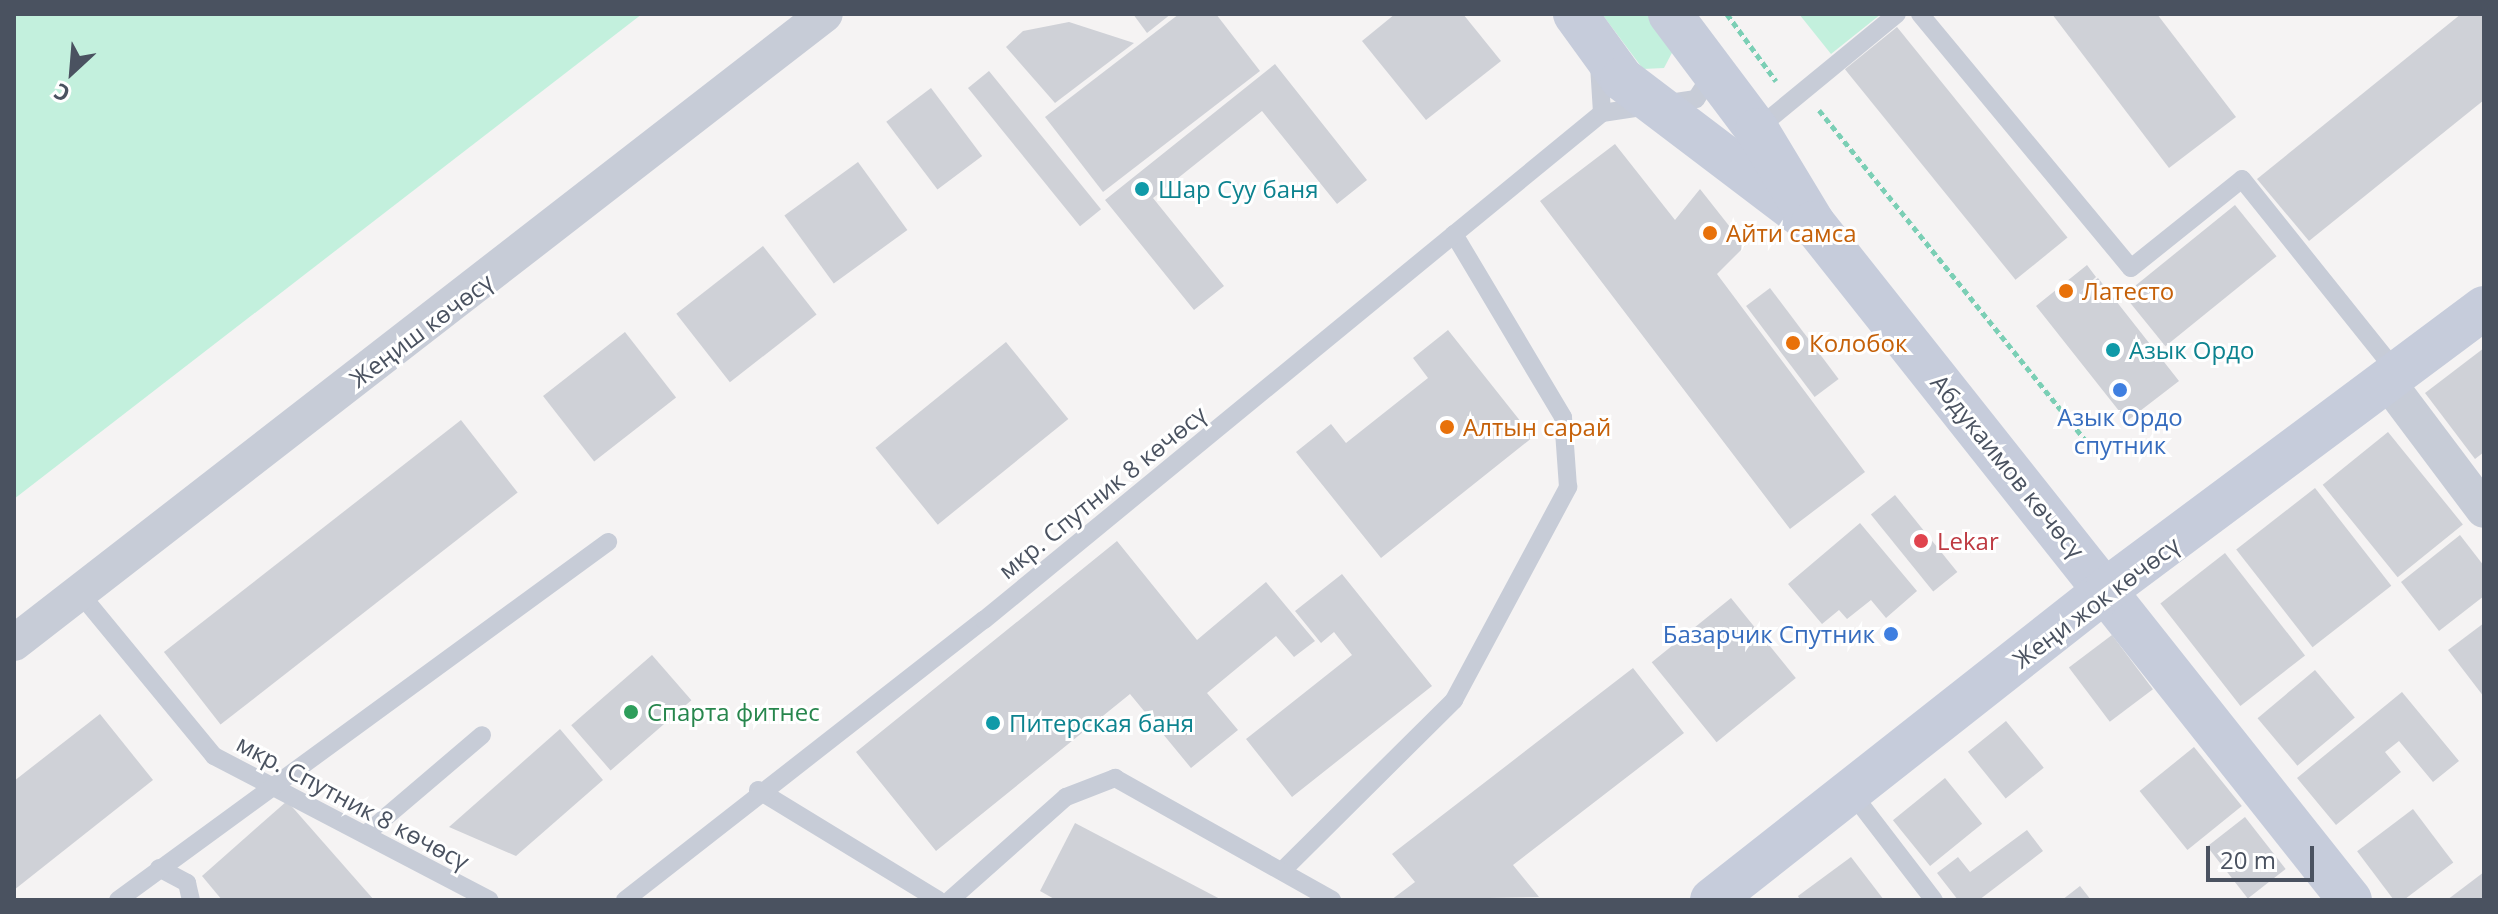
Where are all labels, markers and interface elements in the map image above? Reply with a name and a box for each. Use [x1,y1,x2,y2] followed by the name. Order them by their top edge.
[32,32,112,112] north arrow
[49,77,74,110] text: С
[1158,175,1318,203] place label: Шар Суу баня
[1133,180,1151,198] marker: Шар Суу баня
[1726,219,1856,247] place label: Айти самса
[1701,224,1719,242] marker: Айти самса
[344,267,498,393] street label: Жеңиш көчөсү
[2082,277,2174,305] place label: Латесто
[2057,282,2075,300] marker: Латесто
[1809,329,1907,357] place label: Колобок
[1784,334,1802,352] marker: Колобок
[2129,336,2254,364] place label: Азык Ордо
[2104,341,2122,359] marker: Азык Ордо
[1925,368,2091,564] street label: Абдукаимов көчөсү
[2111,381,2129,399] marker: Азык Ордо спутник
[992,399,1212,585] street label: мкр. Спутник 8 көчөсү
[2057,403,2183,459] place label: Азык Ордо спутник
[1463,413,1611,441] place label: Алтын сарай
[1438,418,1456,436] marker: Алтын сарай
[1937,527,1999,555] place label: Lekar
[2007,530,2185,674] street label: Жеңи жок көчөсү
[1912,532,1930,550] marker: Lekar
[1663,620,1875,648] place label: Базарчик Спутник
[1882,625,1900,643] marker: Базарчик Спутник
[647,698,820,726] place label: Спарта фитнес
[622,703,640,721] marker: Спарта фитнес
[1009,709,1194,737] place label: Питерская баня
[984,714,1002,732] marker: Питерская баня
[232,729,474,875] street label: мкр. Спутник 8 көчөсү
[2210,830,2318,880] scale bar
[2220,843,2276,876] text: 20 m

